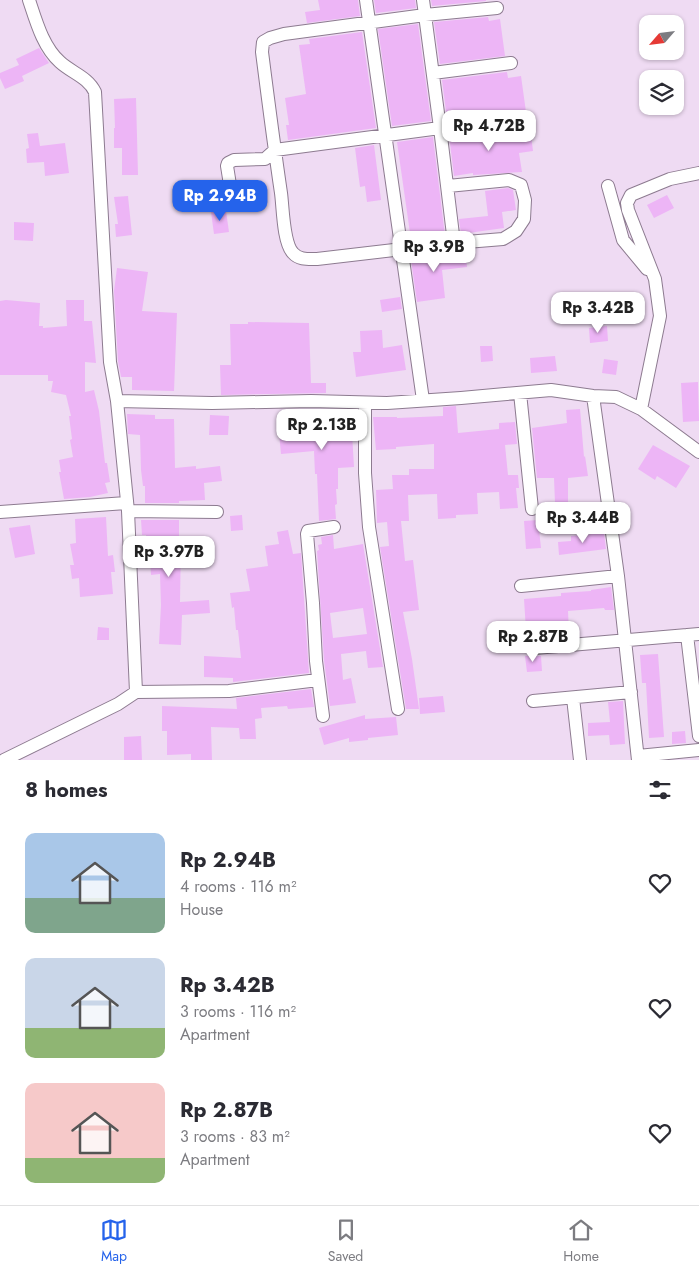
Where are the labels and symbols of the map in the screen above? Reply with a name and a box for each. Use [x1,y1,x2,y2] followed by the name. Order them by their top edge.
[639,15,684,60] north arrow
[437,110,541,152] pin: Rp 4.72B
[168,180,272,222] pin: Rp 2.94B
[388,230,480,273] pin: Rp 3.9B
[546,292,650,334] pin: Rp 3.42B
[270,408,374,451] pin: Rp 2.13B
[531,502,635,544] pin: Rp 3.44B
[117,536,221,578] pin: Rp 3.97B
[481,620,585,663] pin: Rp 2.87B

